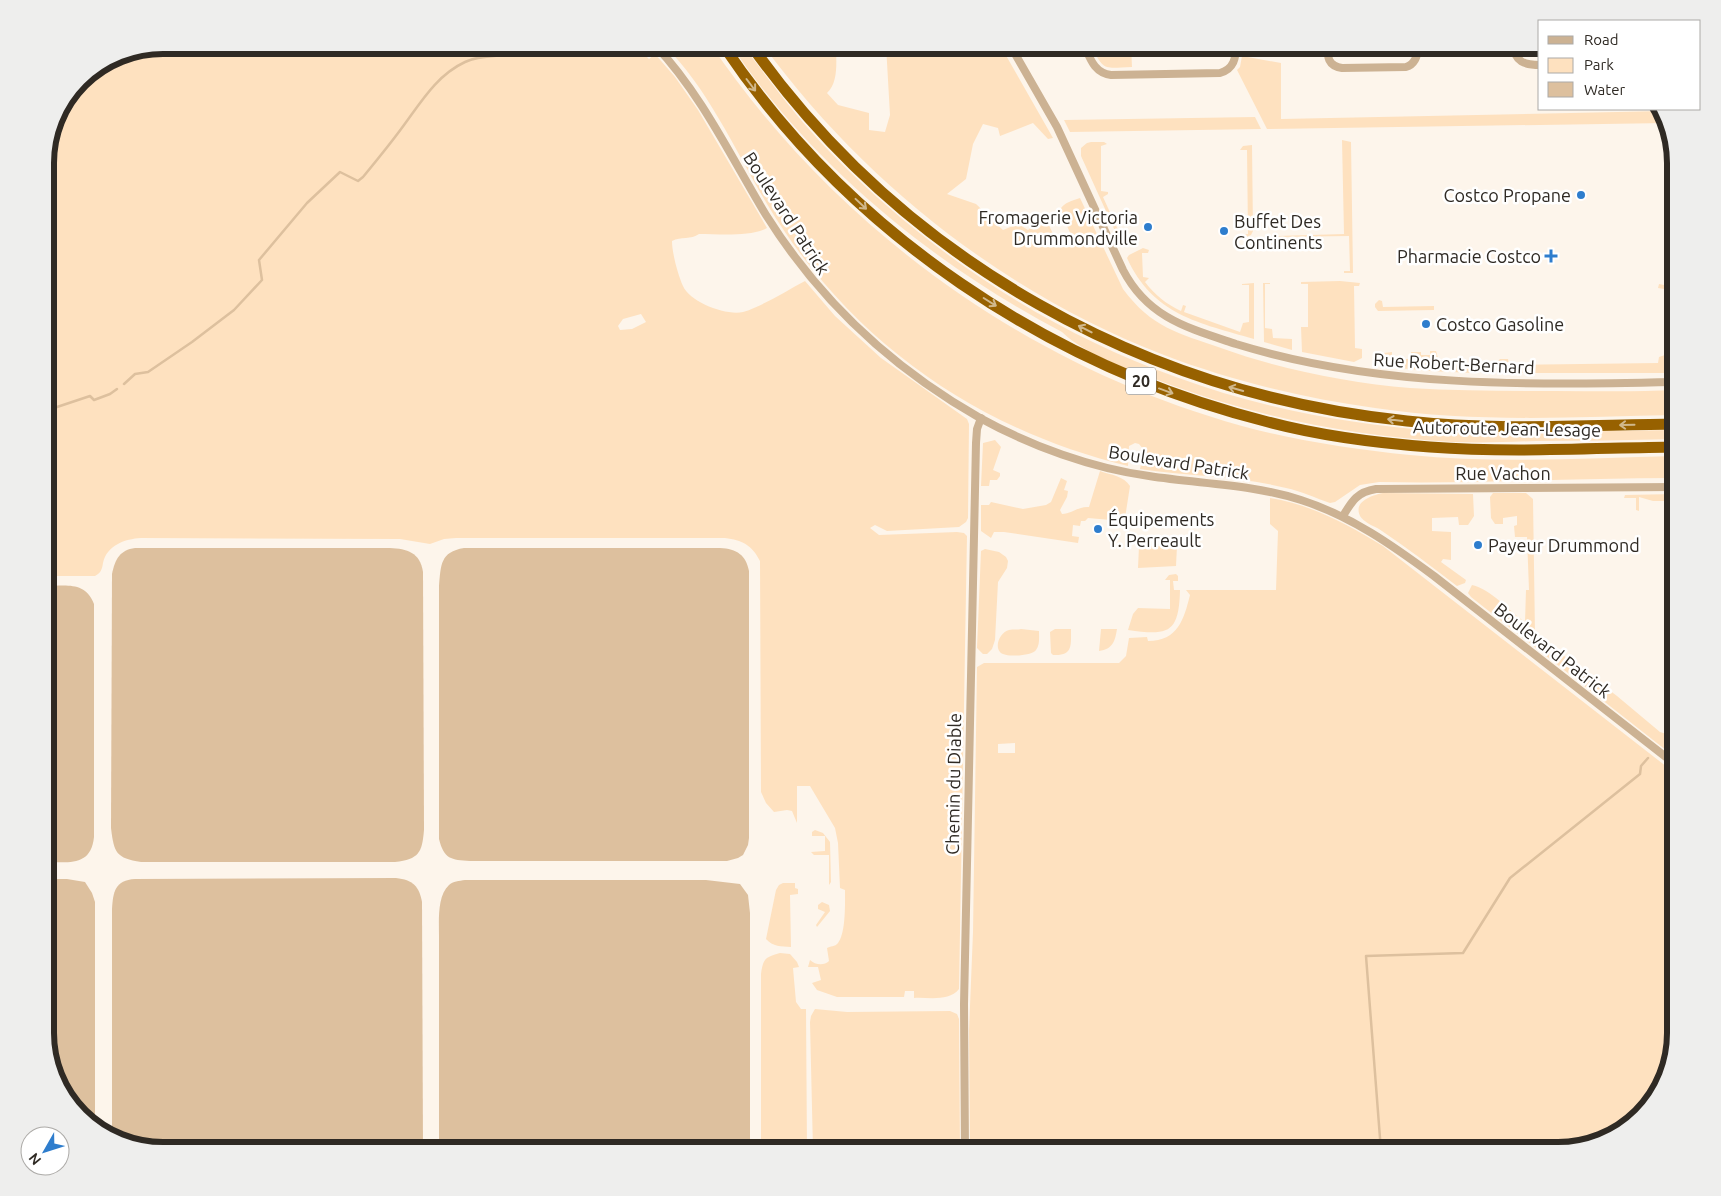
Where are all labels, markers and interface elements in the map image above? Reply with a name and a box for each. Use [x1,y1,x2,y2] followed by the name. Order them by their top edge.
[1538,20,1701,110] legend
[1584,31,1619,48] text: Road
[1584,56,1614,73] text: Park
[746,78,756,92] one-way arrow
[1584,81,1625,98] text: Water
[740,148,834,278] street label: Boulevard Patrick
[1444,185,1571,205] place label: Costco Propane
[1575,189,1587,201] marker: Costco Propane
[854,198,867,210] one-way arrow
[978,207,1138,248] place label: Fromagerie Victoria Drummondville
[1234,211,1323,252] place label: Buffet Des Continents
[1142,221,1154,233] marker: Fromagerie Victoria Drummondville
[1218,225,1230,237] marker: Buffet Des Continents
[1397,246,1541,266] place label: Pharmacie Costco
[1545,250,1557,262] marker: Pharmacie Costco
[982,298,996,308] one-way arrow
[1436,314,1564,334] place label: Costco Gasoline
[1420,318,1432,330] marker: Costco Gasoline
[1077,324,1092,334] one-way arrow
[1373,349,1535,377] street label: Rue Robert-Bernard
[1126,368,1156,394] road number: 20
[1228,383,1244,393] one-way arrow
[1158,387,1173,396] one-way arrow
[1387,415,1403,425] one-way arrow
[1413,416,1601,440] street label: Autoroute Jean-Lesage
[1619,420,1636,430] one-way arrow
[1107,441,1251,483] street label: Boulevard Patrick
[1455,463,1551,483] street label: Rue Vachon
[1108,508,1215,550] place label: Équipements Y. Perreault
[1092,523,1104,535] marker: Équipements Y. Perreault
[1488,535,1640,555] place label: Payeur Drummond
[1472,539,1484,551] marker: Payeur Drummond
[1491,598,1615,702] street label: Boulevard Patrick
[942,713,964,855] street label: Chemin du Diable
[20,1126,70,1176] north arrow
[25,1150,44,1168] text: N

